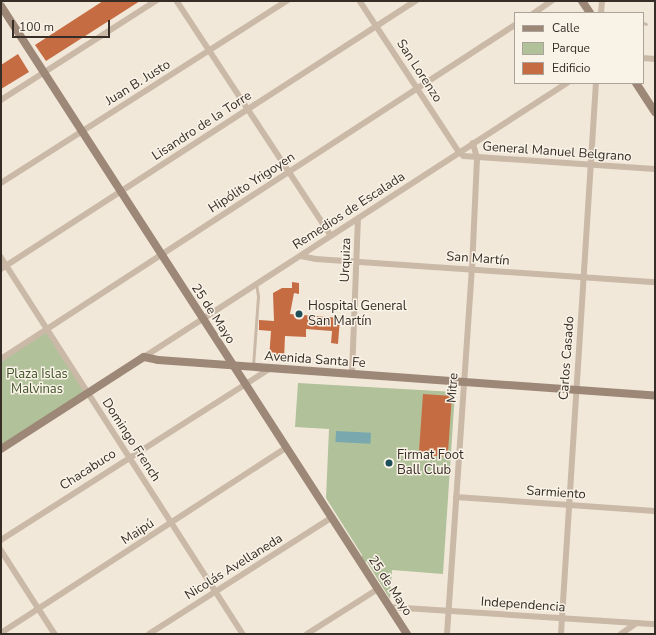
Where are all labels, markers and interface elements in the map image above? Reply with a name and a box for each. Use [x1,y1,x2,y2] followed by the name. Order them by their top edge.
[14,12,112,38] scale bar
[514,12,644,84] legend
[19,19,54,35] text: 100 m
[552,20,580,36] text: Calle
[393,37,445,105] street label: San Lorenzo
[552,40,590,56] text: Parque
[103,57,173,109] street label: Juan B. Justo
[552,60,590,76] text: Edificio
[149,88,255,164] street label: Lisandro de la Torre
[482,139,632,165] street label: General Manuel Belgrano
[206,149,298,217] street label: Hipólito Yrigoyen
[290,169,408,253] street label: Remedios de Escalada
[337,237,355,283] street label: Urquiza
[446,249,510,269] street label: San Martín
[188,281,238,347] street label: 25 de Mayo
[308,299,407,330] place label: Hospital General San Martín
[293,308,305,320] marker: Hospital General San Martín
[556,316,578,400] street label: Carlos Casado
[264,349,366,371] street label: Avenida Santa Fe
[6,367,68,398] park label: Plaza Islas Malvinas
[444,372,462,404] street label: Mitre
[98,396,164,484] street label: Domingo French
[57,446,119,494] street label: Chacabuco
[397,448,464,479] place label: Firmat Foot Ball Club
[384,458,394,468] marker: Firmat Foot Ball Club
[526,483,586,503] street label: Sarmiento
[119,516,157,548] street label: Maipú
[182,531,286,603] street label: Nicolás Avellaneda
[365,553,415,619] street label: 25 de Mayo
[480,594,566,616] street label: Independencia

